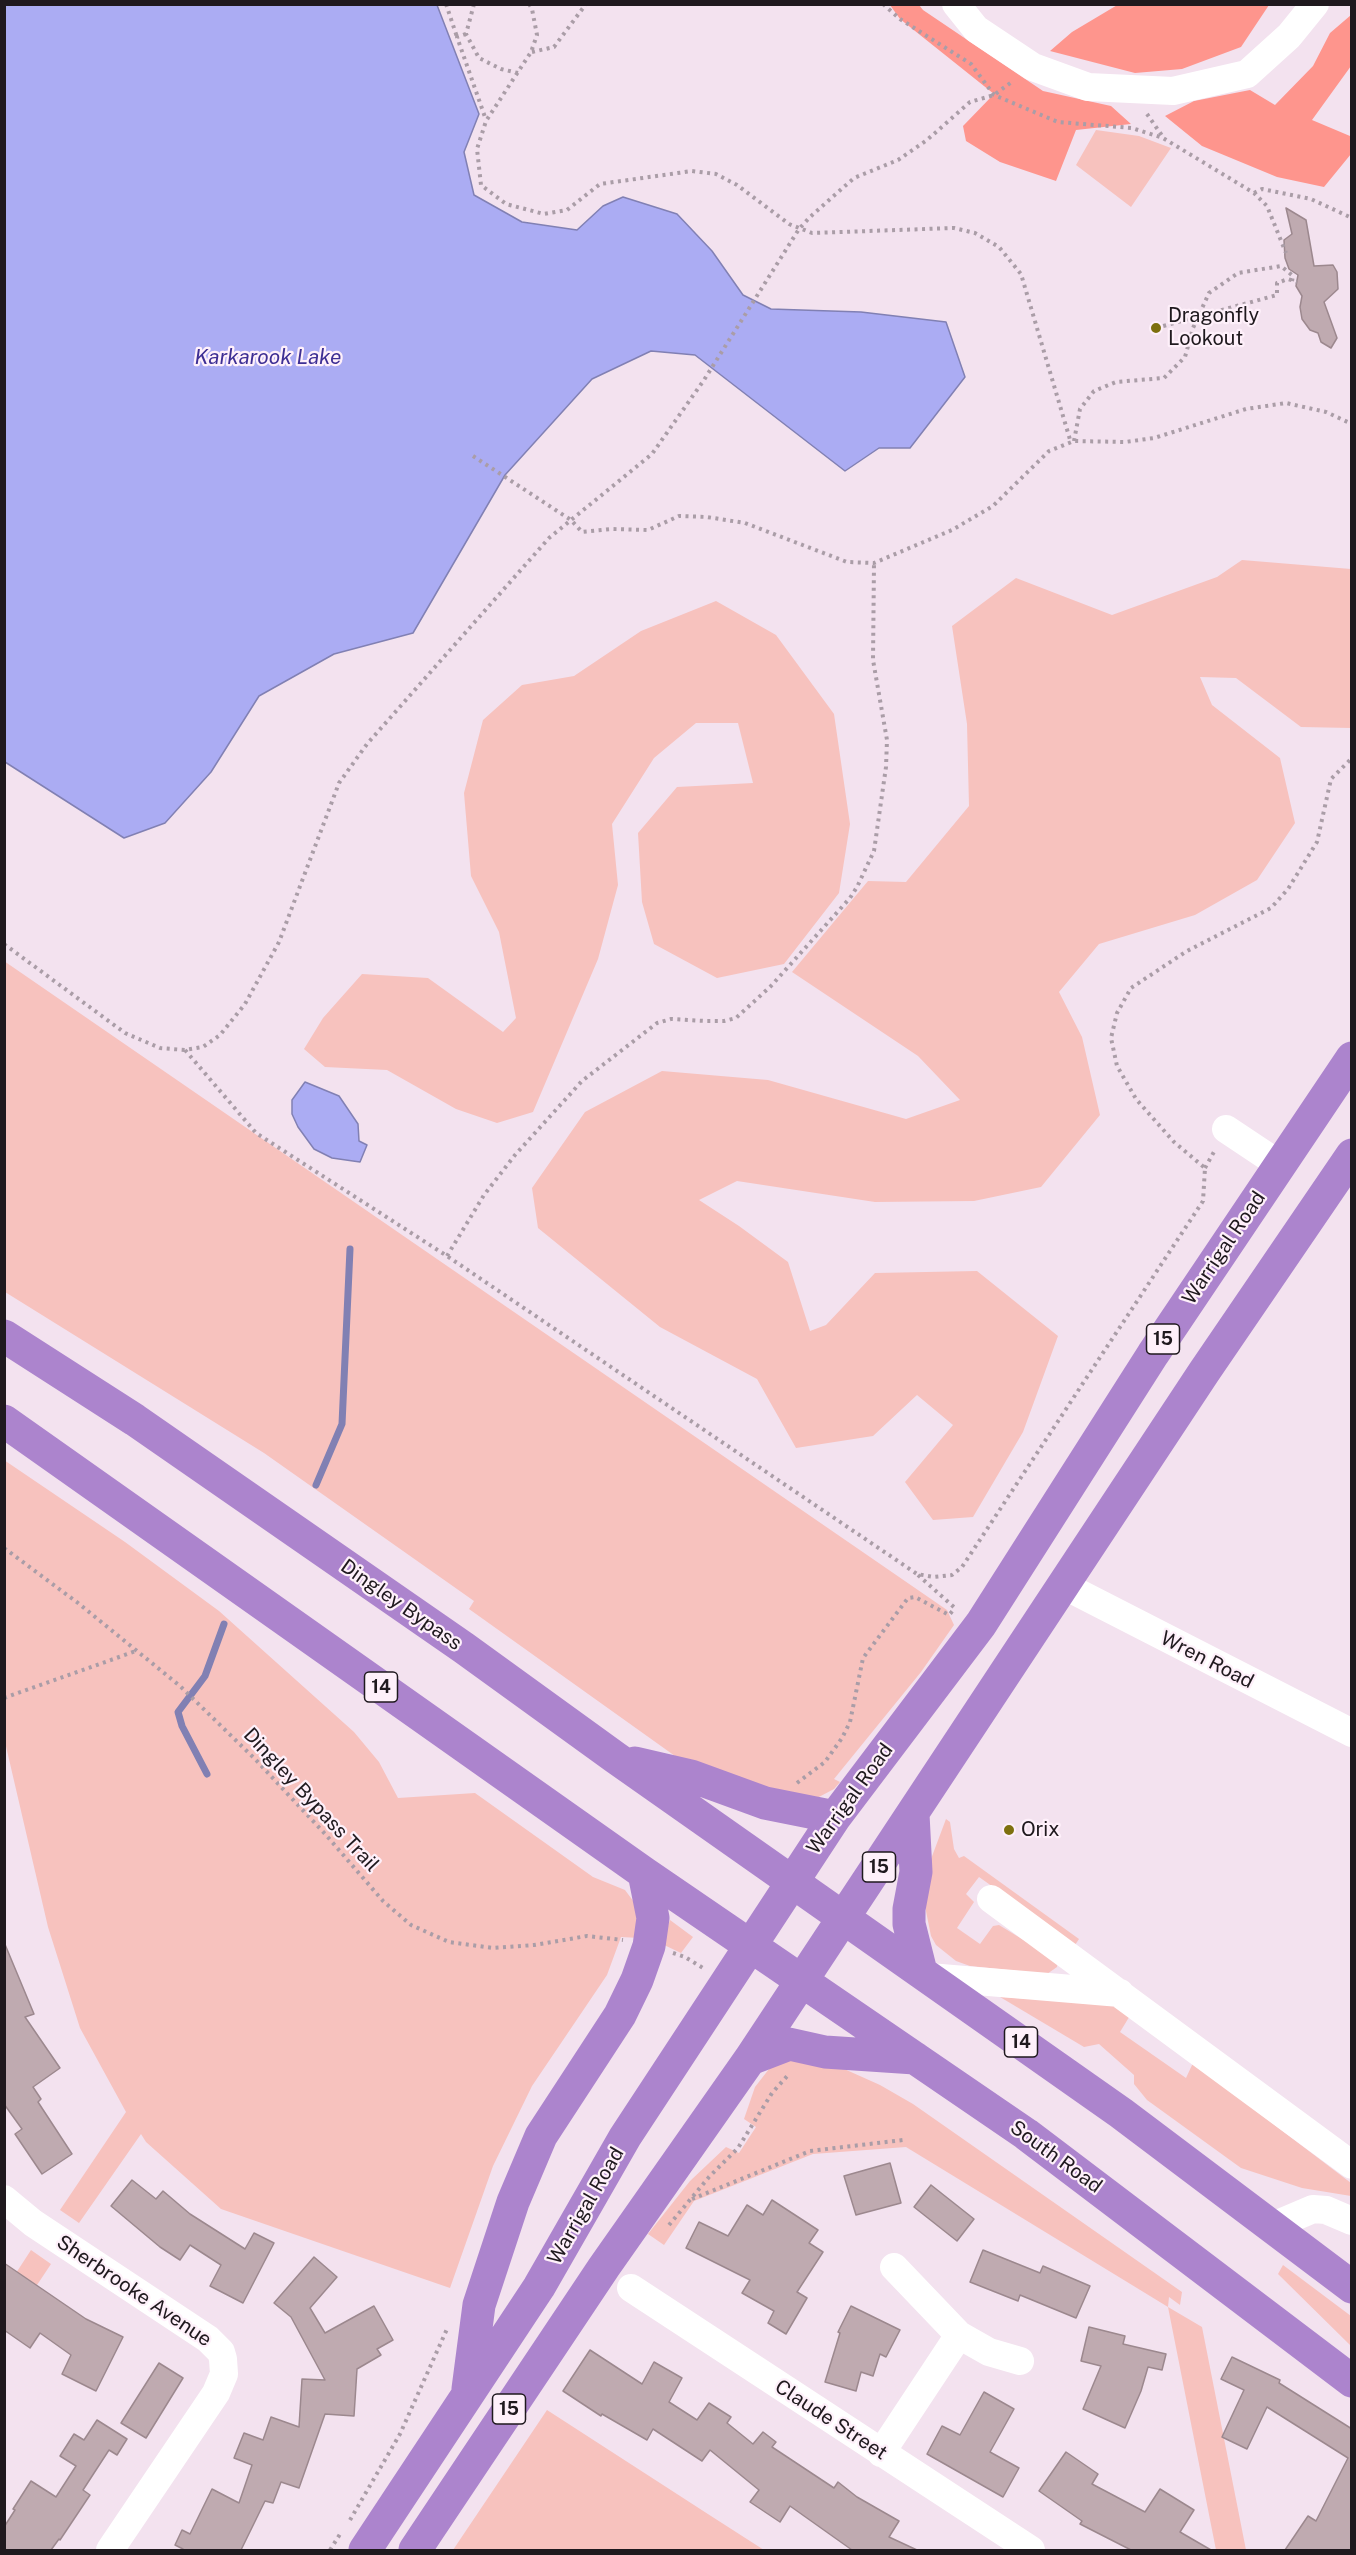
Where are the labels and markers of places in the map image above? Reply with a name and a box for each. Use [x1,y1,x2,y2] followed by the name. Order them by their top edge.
[1168,304,1259,351] place label: Dragonfly Lookout
[1149,321,1163,335] marker: Dragonfly Lookout
[1021,1818,1060,1842] place label: Orix
[1002,1823,1016,1837] marker: Orix

